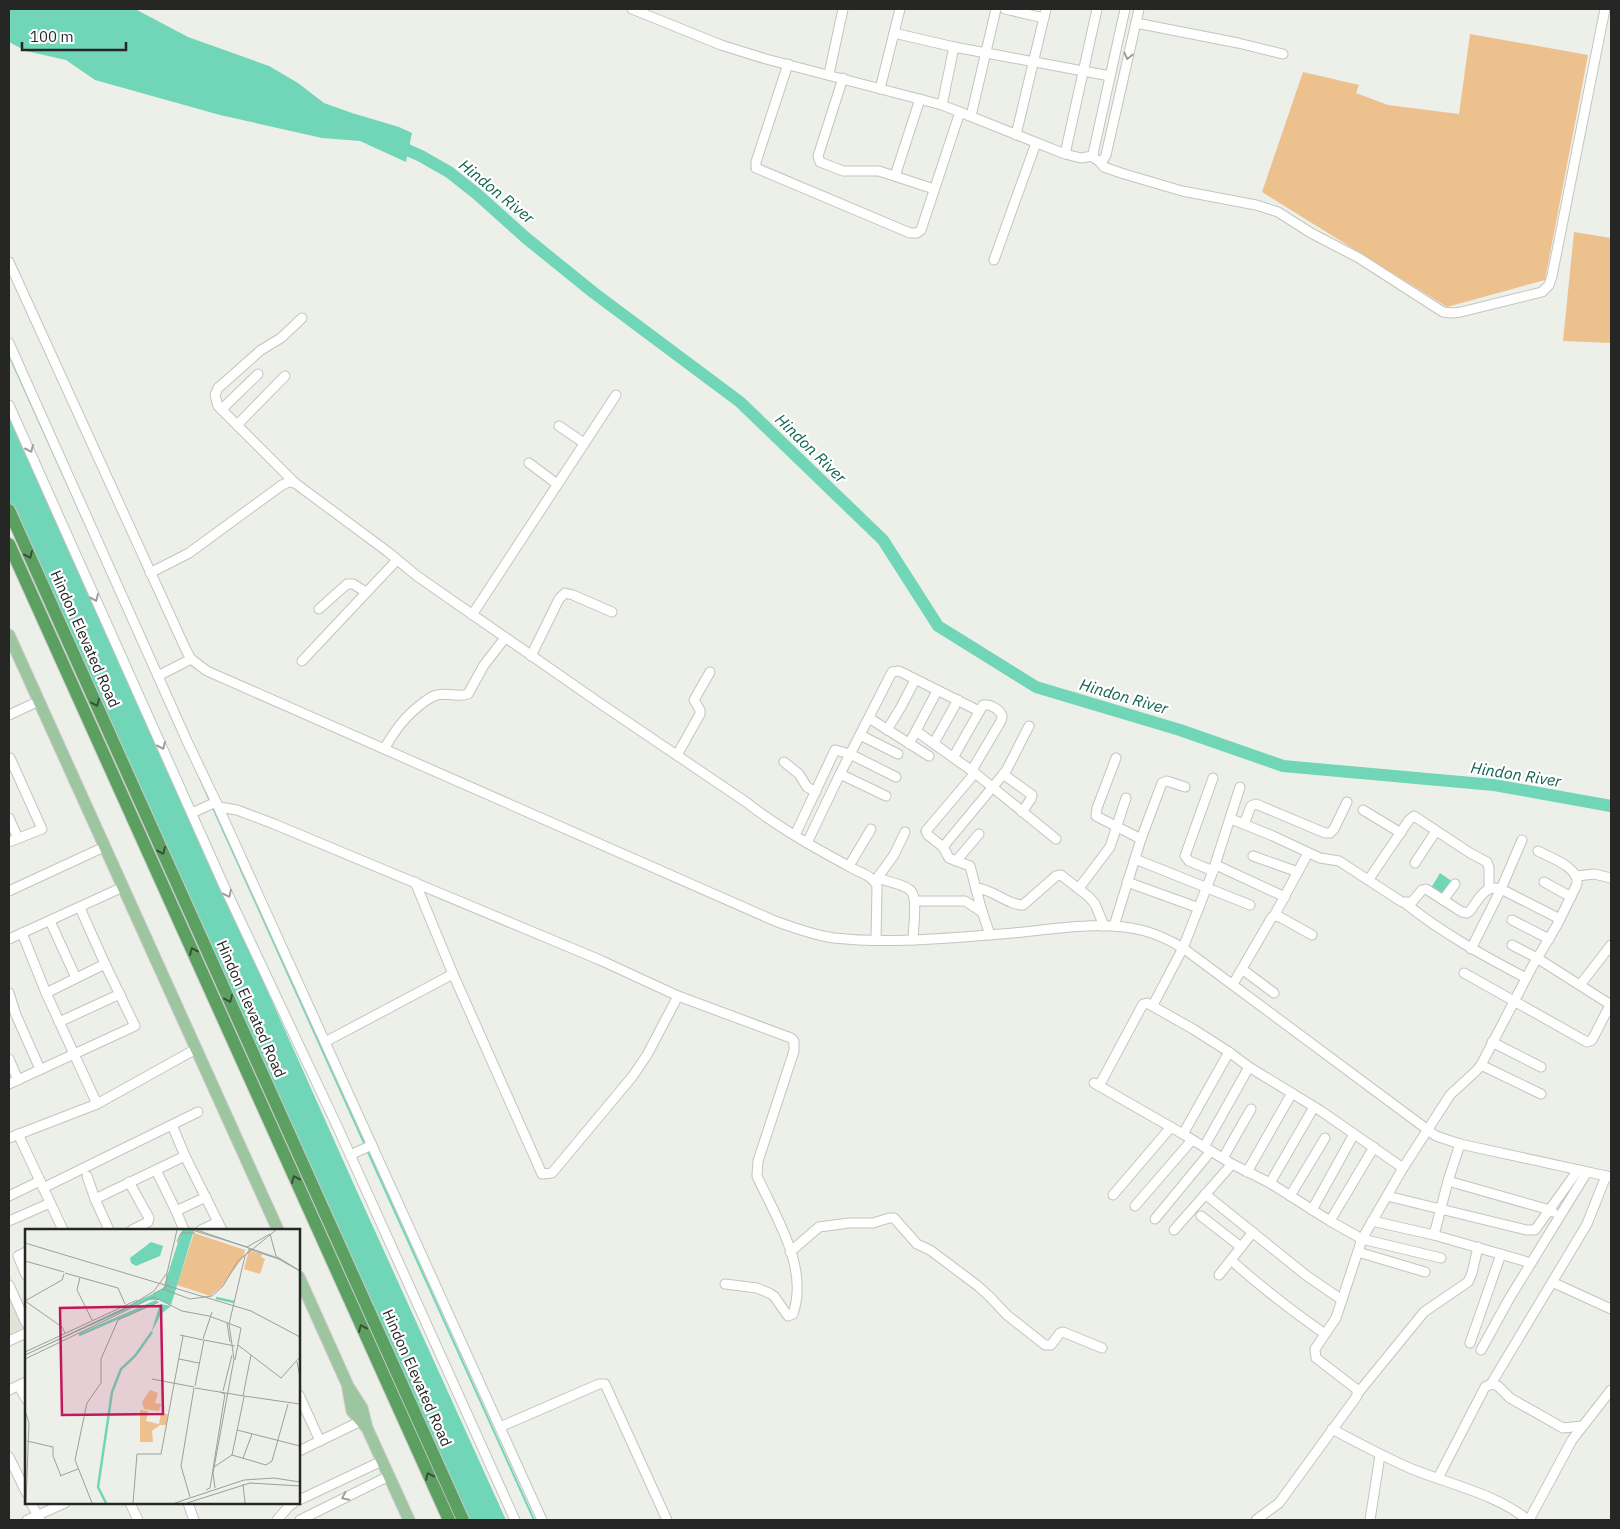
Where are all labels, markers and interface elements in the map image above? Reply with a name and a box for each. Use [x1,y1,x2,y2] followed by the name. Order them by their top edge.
[22,20,126,52] scale bar
[30,27,74,46] text: 100 m
[1123,52,1134,61] one-way arrow
[455,155,540,228] water label: Hindon River
[771,409,852,488] water label: Hindon River
[23,444,34,453] one-way arrow
[23,550,33,559] one-way arrow
[47,567,124,710] street label: Hindon Elevated Road
[89,593,100,602] one-way arrow
[1077,674,1172,718] water label: Hindon River
[89,698,100,707] one-way arrow
[155,741,166,750] one-way arrow
[1469,757,1564,791] water label: Hindon River
[155,846,166,855] one-way arrow
[222,889,232,898] one-way arrow
[213,937,290,1080] street label: Hindon Elevated Road
[188,947,199,956] one-way arrow
[222,994,233,1003] one-way arrow
[291,1175,302,1184] one-way arrow
[25,1229,300,1504] inset map
[379,1306,456,1449] street label: Hindon Elevated Road
[357,1324,368,1333] one-way arrow
[424,1472,435,1481] one-way arrow
[341,1491,350,1501] one-way arrow

